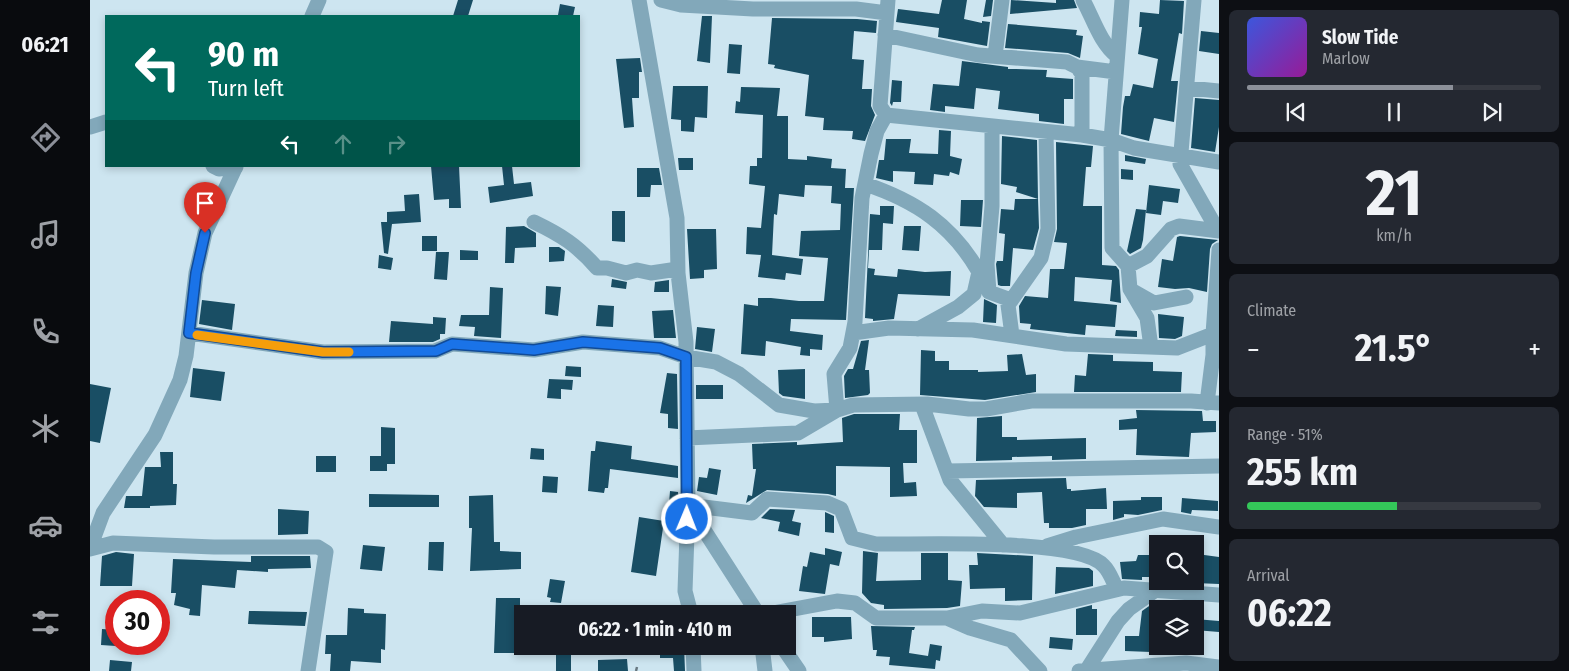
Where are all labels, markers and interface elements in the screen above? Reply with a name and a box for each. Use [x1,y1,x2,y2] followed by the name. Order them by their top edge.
[1322,26,1398,49] text: Slow Tide
[21,31,69,58] text: 06:21
[208,33,279,75] text: 90 m
[125,35,190,100] icon: left
[1322,49,1370,68] text: Marlow
[208,75,284,102] text: Turn left
[1282,98,1310,126] icon: previous
[1380,98,1408,126] icon: pause
[1478,98,1506,126] icon: next
[28,120,63,155] icon: directions
[276,130,304,158] icon: left
[329,130,357,158] icon: ahead
[382,130,410,158] icon: right
[1366,154,1422,232] text: 21
[184,182,226,233] pin
[191,189,219,217] icon: arrive
[28,217,63,252] icon: music
[1376,226,1412,245] text: km/h
[1247,301,1296,320] text: Climate
[28,314,63,349] icon: phone
[1355,325,1433,371] text: 21.5°
[1247,333,1260,366] text: −
[1528,333,1541,366] text: +
[28,411,63,446] icon: climate
[1247,425,1323,444] text: Range · 51%
[1247,449,1358,495] text: 255 km
[660,492,712,544] position arrow
[28,508,63,543] icon: car
[1149,535,1204,655] map controls
[1149,535,1204,590] button: search
[1247,566,1289,585] text: Arrival
[105,590,170,655] speed limit sign: 30
[1247,590,1332,636] text: 06:22
[1149,600,1204,655] button: layers
[28,605,63,640] icon: filters
[578,618,732,641] text: 06:22 · 1 min · 410 m

